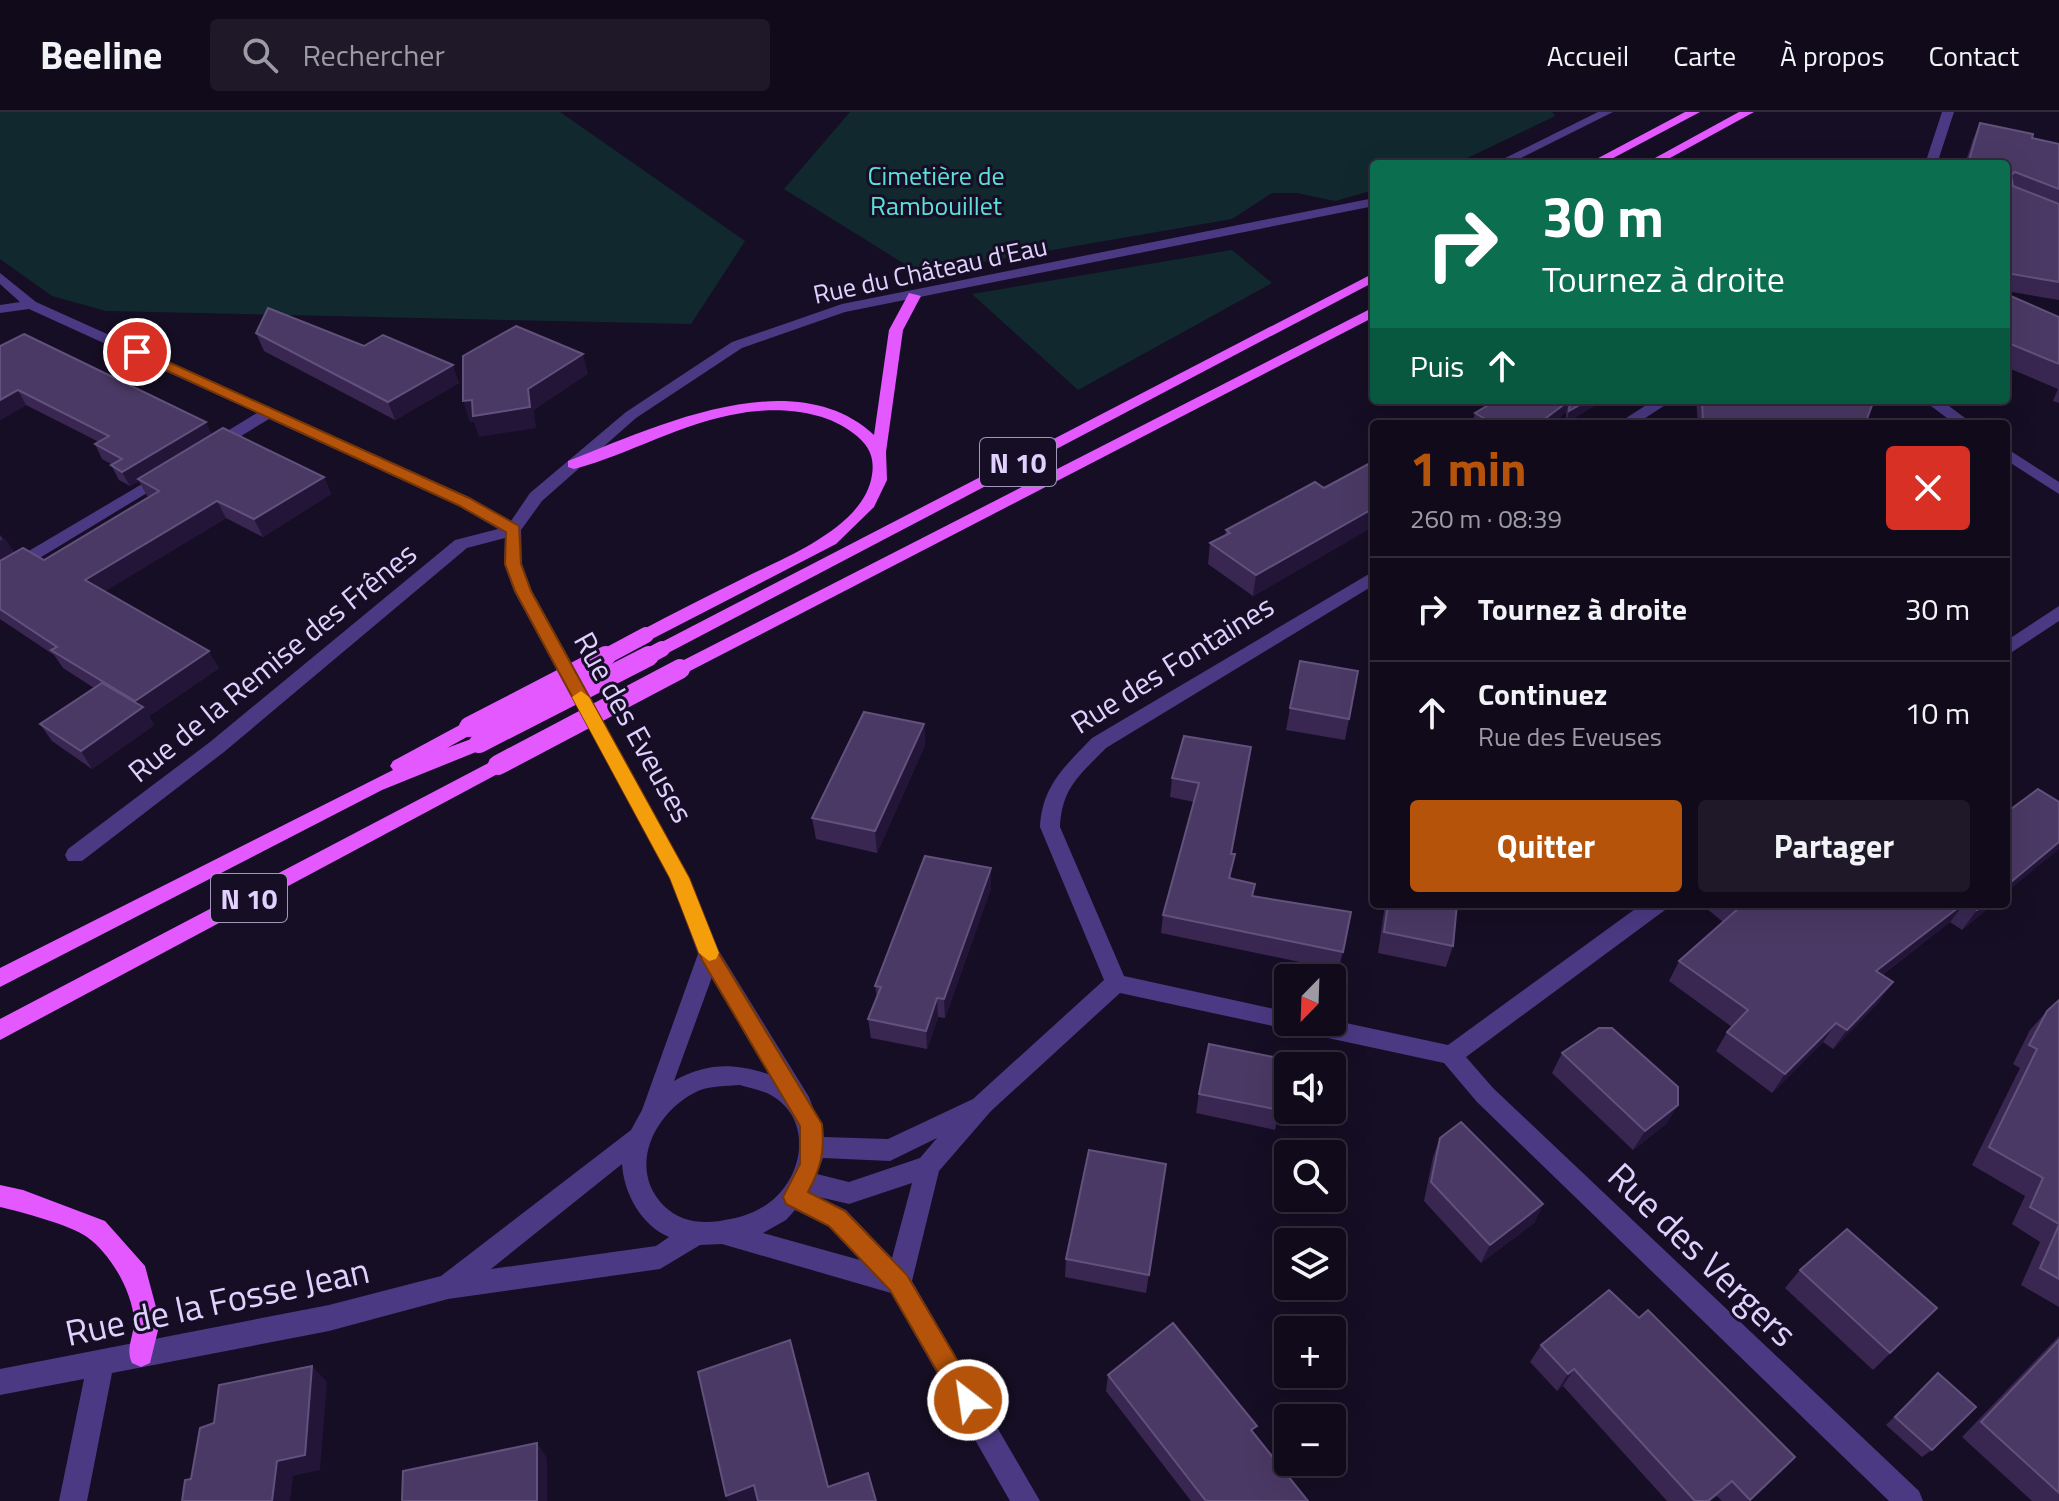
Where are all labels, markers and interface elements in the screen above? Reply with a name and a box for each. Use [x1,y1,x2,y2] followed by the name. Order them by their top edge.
[210,19,770,91] search box
[40,26,162,84] text: Beeline
[302,32,445,78] text: Rechercher
[238,33,282,77] icon: search
[1547,34,1629,77] text: Accueil
[1673,34,1736,77] text: Carte
[1780,34,1884,77] text: À propos
[1928,34,2019,77] text: Contact
[867,156,1005,225] park label: Cimetière de Rambouillet
[1542,174,1664,259] text: 30 m
[1410,192,1514,296] icon: right
[809,226,1051,314] street label: Rue du Château d'Eau
[1542,251,1785,306] text: Tournez à droite
[103,318,171,386] pin
[115,330,159,374] icon: arrive
[1410,343,1464,389] text: Puis
[1480,344,1524,388] icon: ahead
[1410,432,1527,505] text: 1 min
[980,438,1056,486] road number: N 10
[1886,446,1970,530] button: close
[1410,499,1562,538] text: 260 m · 08:39
[118,531,426,793] street label: Rue de la Remise des Frênes
[1061,583,1283,745] street label: Rue des Fontaines
[1478,586,1687,632] text: Tournez à droite
[1905,586,1970,632] text: 30 m
[1410,587,1454,631] icon: right
[562,623,706,831] street label: Rue des Eveuses
[1478,671,1607,717] text: Continuez
[1905,690,1970,736] text: 10 m
[1410,691,1454,735] icon: ahead
[1478,717,1662,756] text: Rue des Eveuses
[1410,800,1682,892] button: Quitter
[1698,800,1970,892] button: Partager
[211,874,287,922] road number: N 10
[1274,964,1346,1036] north arrow
[1274,964,1346,1476] map controls
[1274,1052,1346,1124] button: sound
[1274,1140,1346,1212] button: search
[1596,1149,1810,1359] street label: Rue des Vergers
[1274,1228,1346,1300] button: layers
[60,1242,374,1360] street label: Rue de la Fosse Jean
[1274,1316,1346,1388] button: +
[926,1358,1010,1442] position arrow
[1274,1404,1346,1476] button: −

